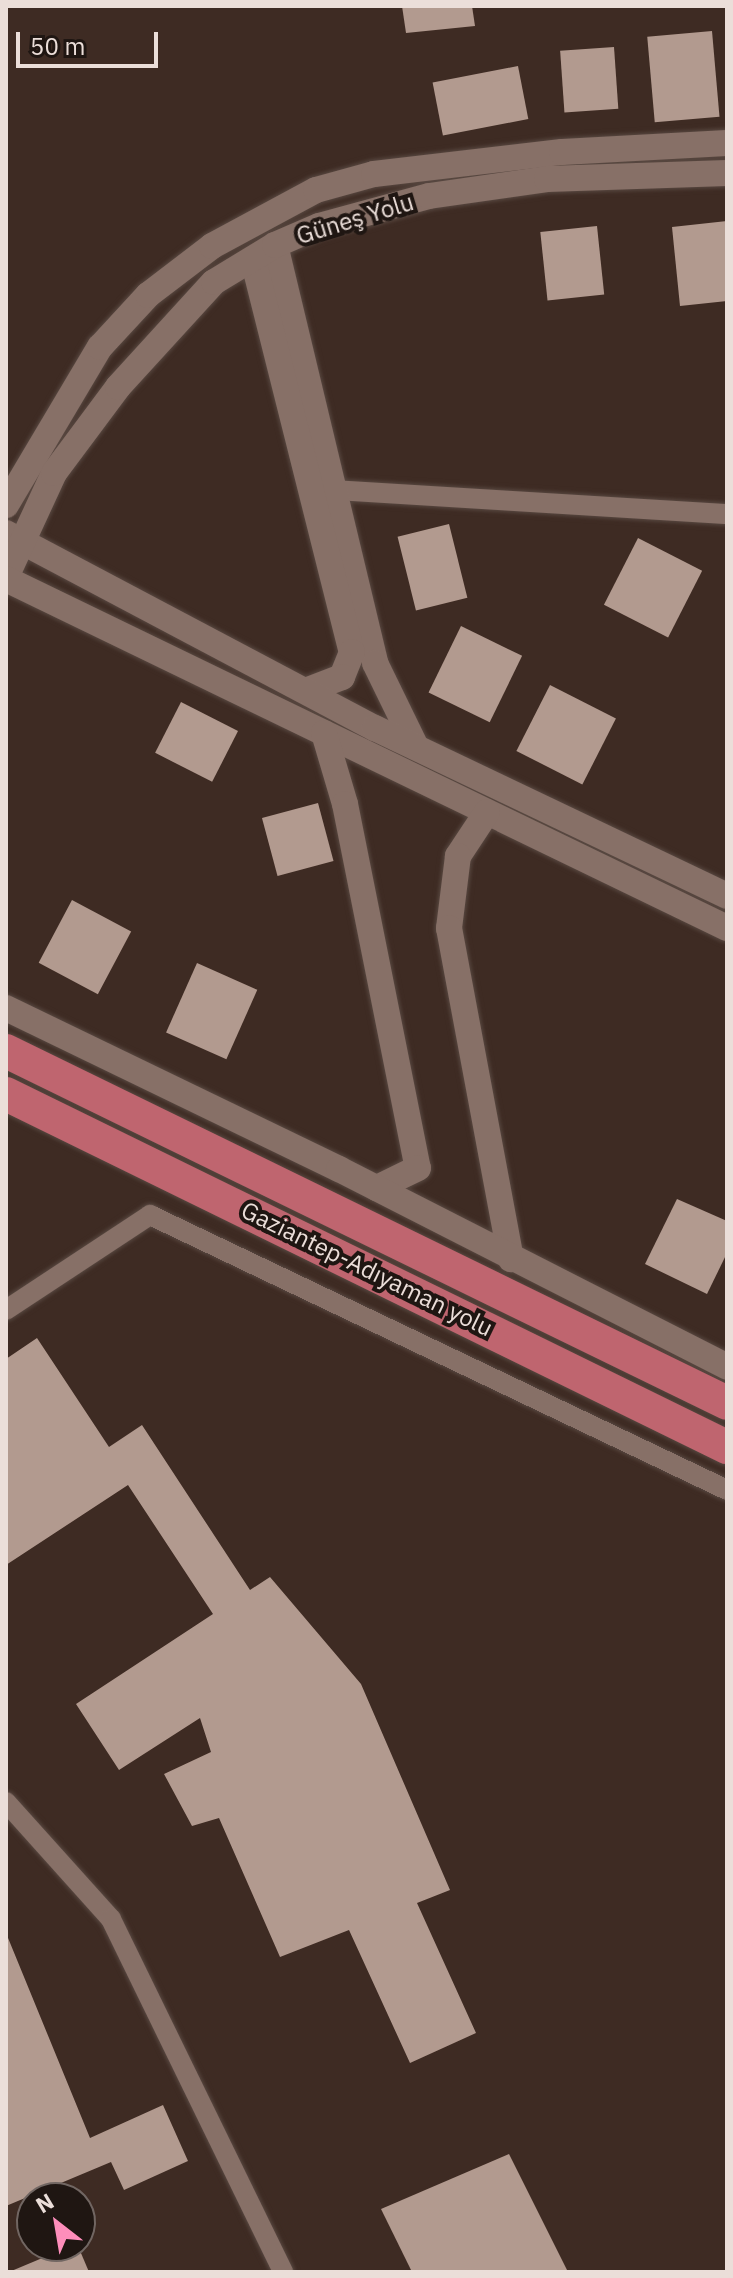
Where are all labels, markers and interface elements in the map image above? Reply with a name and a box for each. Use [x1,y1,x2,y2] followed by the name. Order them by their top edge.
[20,16,162,66] scale bar
[30,30,85,62] text: 50 m
[293,188,417,250] street label: Güneş Yolu
[237,1196,497,1342] street label: Gaziantep-Adıyaman yolu
[16,2182,96,2262] north arrow
[30,2186,59,2219] text: N

